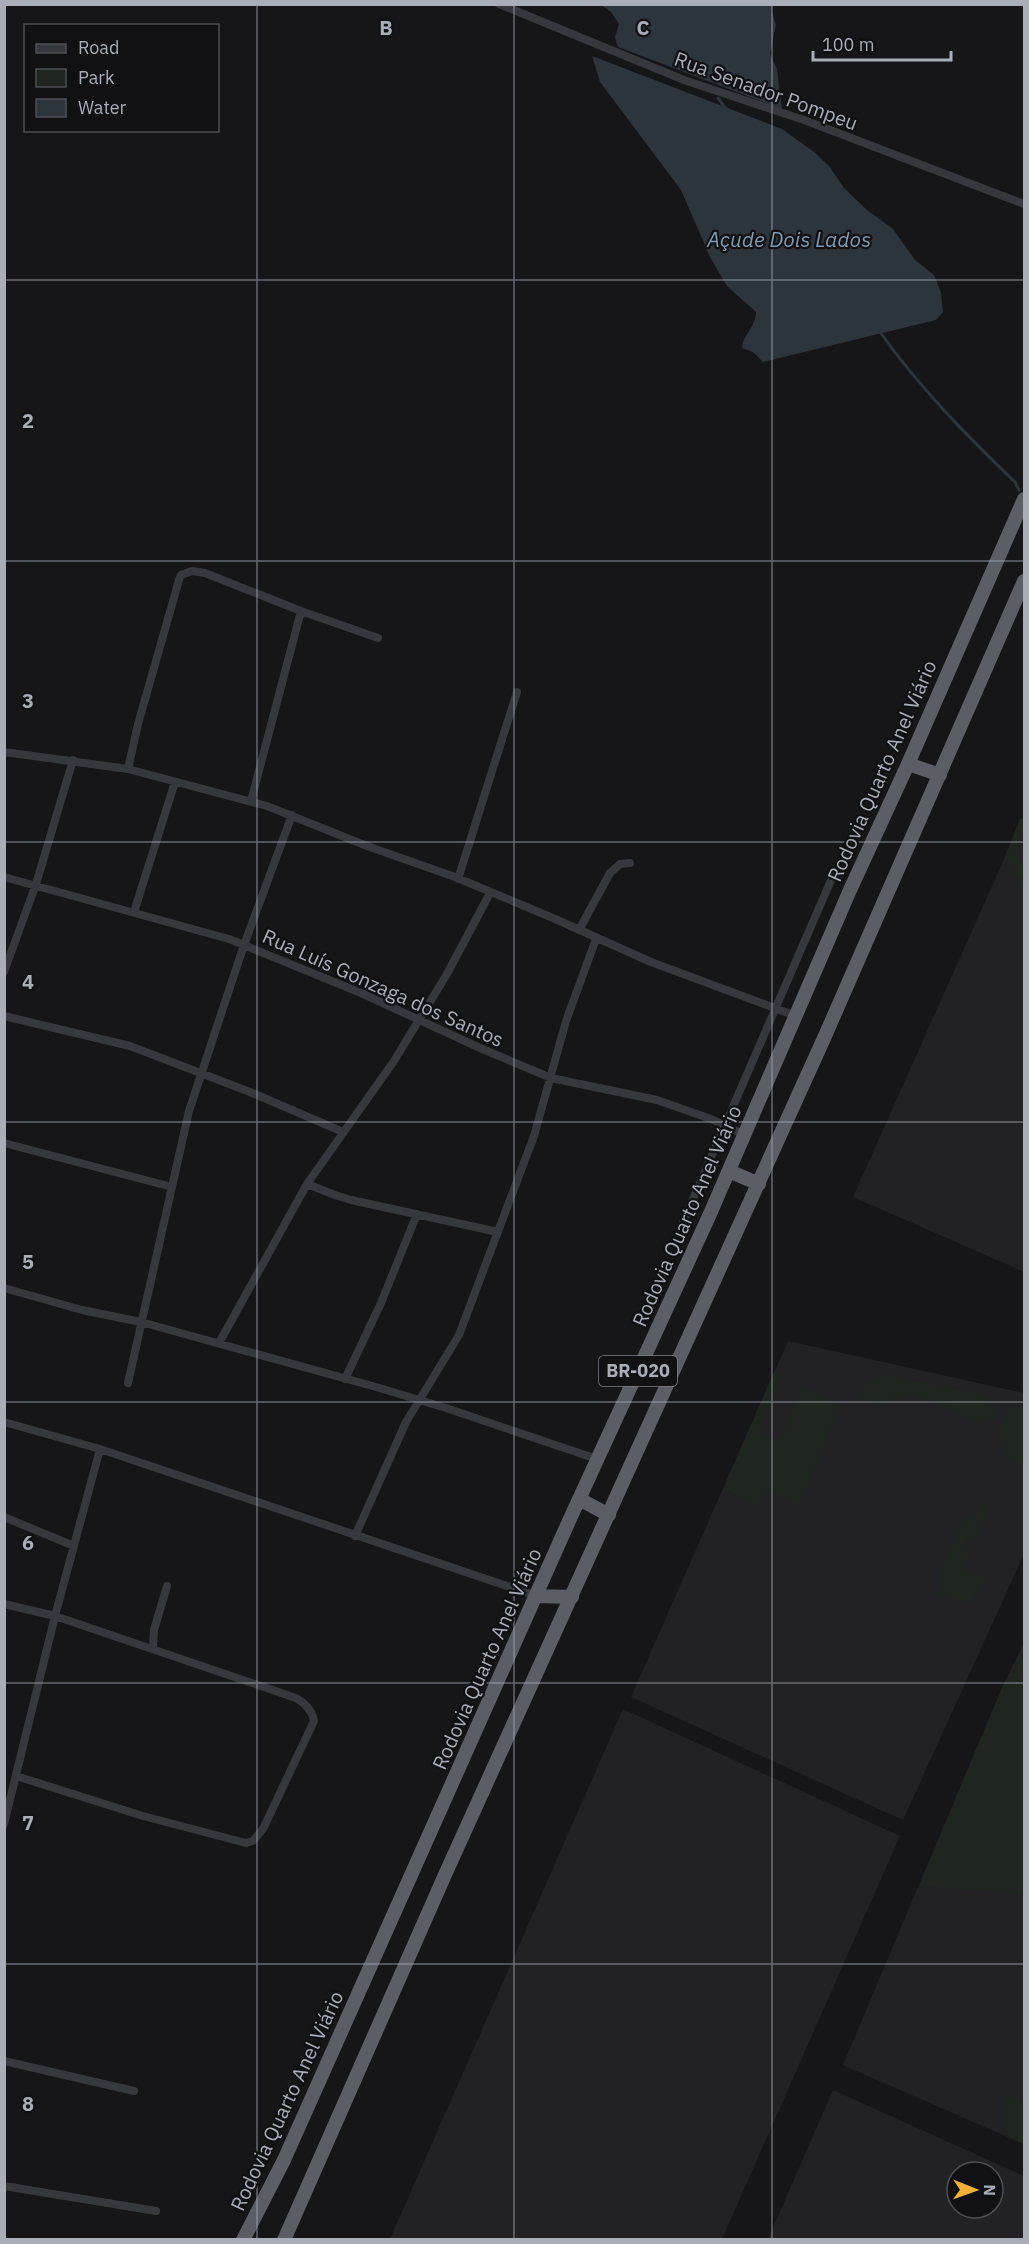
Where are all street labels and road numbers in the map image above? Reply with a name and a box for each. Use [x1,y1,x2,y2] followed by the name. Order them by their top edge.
[671,45,862,136] street label: Rua Senador Pompeu
[820,656,943,886] street label: Rodovia Quarto Anel Viário
[258,922,508,1053] street label: Rua Luís Gonzaga dos Santos
[625,1101,748,1331] street label: Rodovia Quarto Anel Viário
[599,1356,677,1386] road number: BR-020
[425,1544,548,1774] street label: Rodovia Quarto Anel Viário
[224,1986,349,2215] street label: Rodovia Quarto Anel Viário

